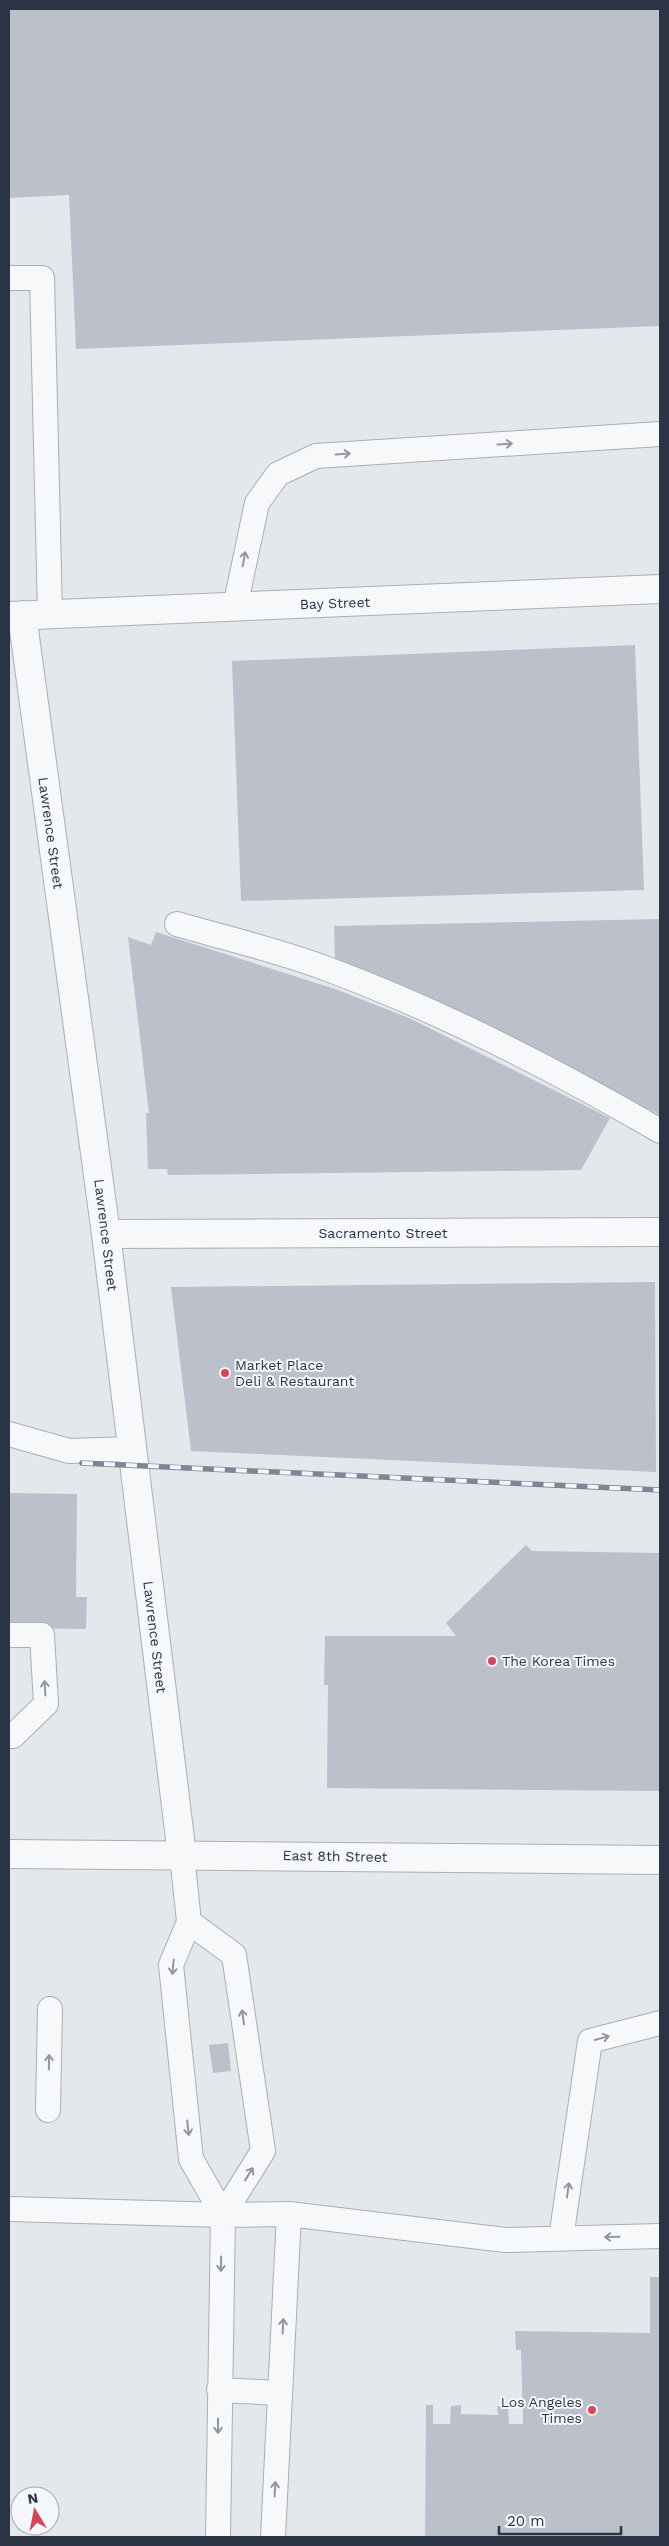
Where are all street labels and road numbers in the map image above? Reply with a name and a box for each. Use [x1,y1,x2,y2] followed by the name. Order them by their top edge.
[300,594,371,612] street label: Bay Street
[35,776,67,890] street label: Lawrence Street
[91,1178,121,1292] street label: Lawrence Street
[318,1225,448,1241] street label: Sacramento Street
[140,1580,170,1694] street label: Lawrence Street
[282,1847,388,1865] street label: East 8th Street

